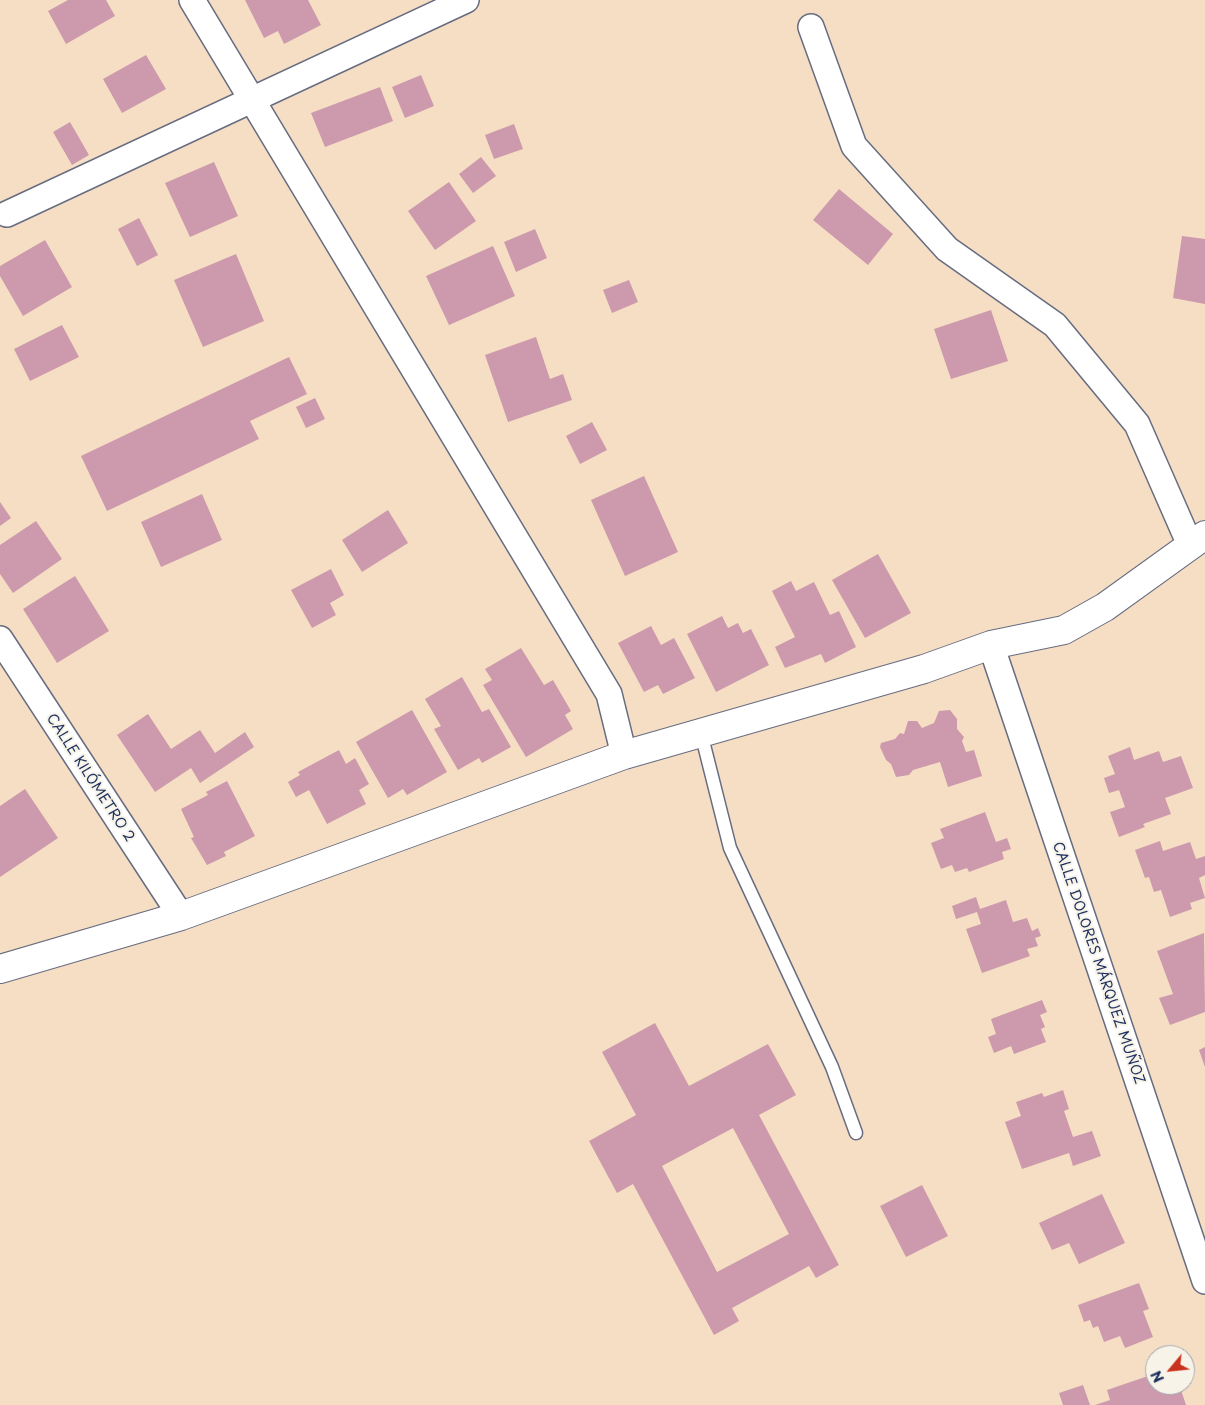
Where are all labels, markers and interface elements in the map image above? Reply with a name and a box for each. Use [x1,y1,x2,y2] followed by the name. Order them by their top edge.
[42,711,138,845] street label: CALLE KILÓMETRO 2
[1049,840,1147,1086] street label: CALLE DOLORES MÁRQUEZ MUÑOZ
[1145,1345,1195,1395] north arrow
[1145,1367,1169,1387] text: N

